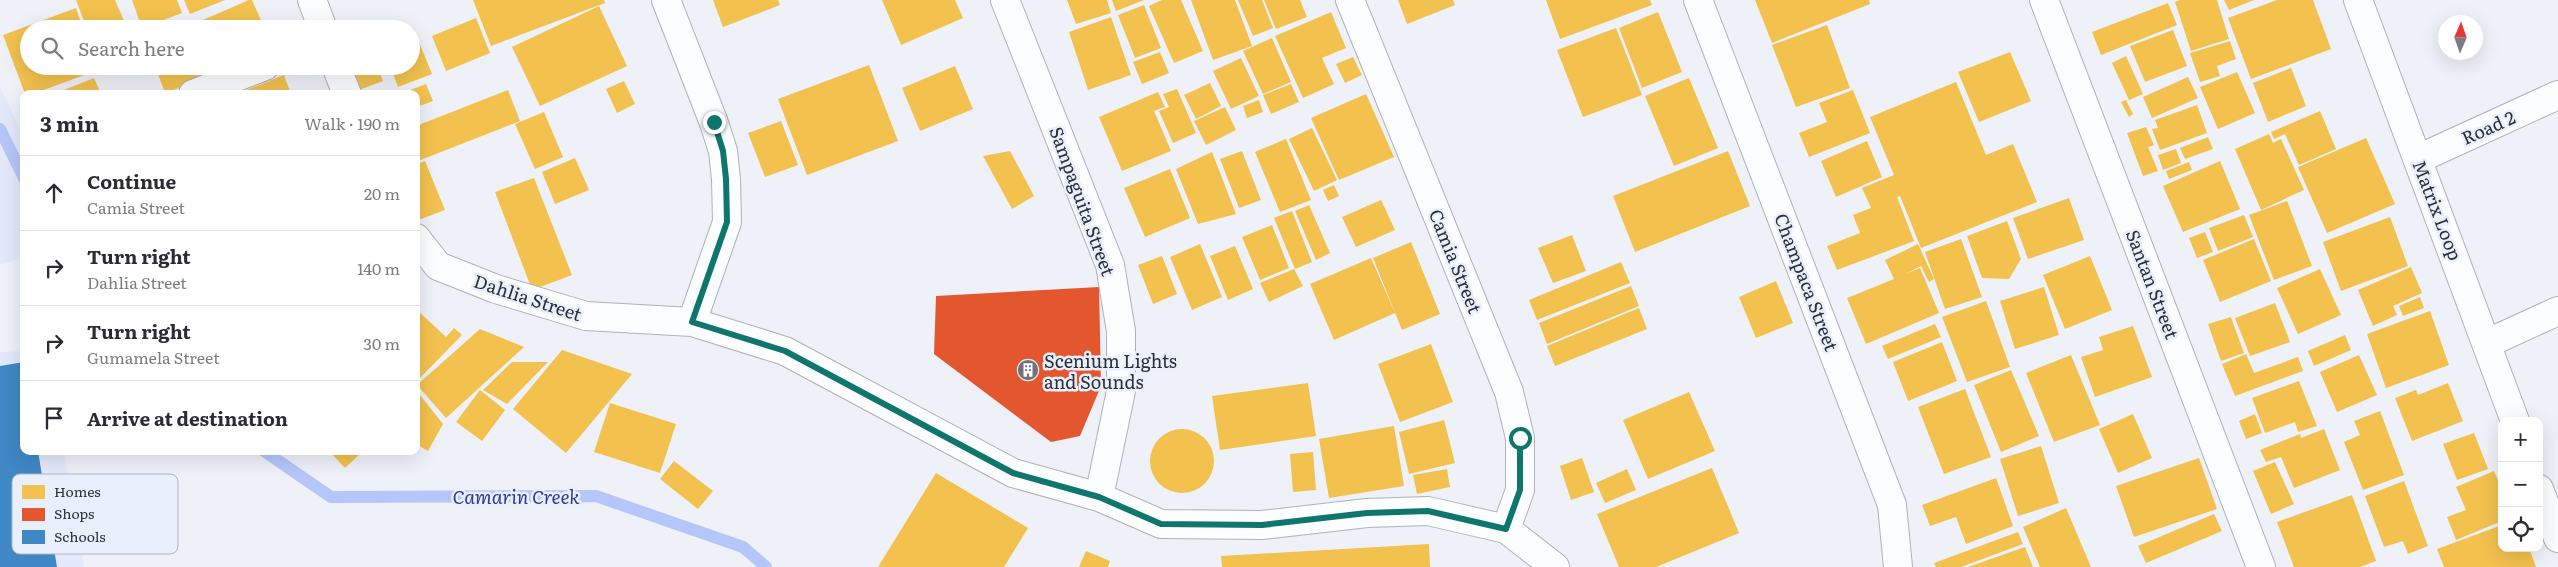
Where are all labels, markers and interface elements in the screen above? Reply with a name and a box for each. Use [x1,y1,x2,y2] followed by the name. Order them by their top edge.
[2438,15,2483,60] north arrow
[20,20,420,75] search box
[38,34,66,62] icon: search
[78,34,185,62] text: Search here
[2457,103,2519,151] street label: Road 2
[40,107,99,138] text: 3 min
[304,111,400,135] text: Walk · 190 m
[703,111,726,134] route end
[1043,123,1123,280] street label: Sampaguita Street
[2406,156,2470,264] street label: Matrix Loop
[87,167,176,195] text: Continue
[40,179,68,207] icon: ahead
[364,181,400,205] text: 20 m
[87,195,185,219] text: Camia Street
[1423,205,1489,318] street label: Camia Street
[1768,209,1846,355] street label: Champaca Street
[2120,225,2186,343] street label: Santan Street
[87,242,191,270] text: Turn right
[40,254,68,282] icon: right
[357,256,400,280] text: 140 m
[470,267,586,327] street label: Dahlia Street
[87,270,187,294] text: Dahlia Street
[87,317,191,345] text: Turn right
[40,329,68,357] icon: right
[363,331,400,355] text: 30 m
[87,345,220,369] text: Gumamela Street
[1044,347,1177,395] place label: Scenium Lights and Sounds
[1016,358,1040,382] building icon: Scenium Lights and Sounds
[40,404,68,432] icon: arrive
[87,404,288,432] text: Arrive at destination
[2498,417,2543,552] map controls
[2498,417,2543,462] button: +
[1509,427,1532,450] route start
[2498,462,2543,507] button: −
[12,474,178,554] legend
[54,481,101,501] text: Homes
[452,482,580,510] water label: Camarin Creek
[54,503,94,523] text: Shops
[2498,507,2543,552] button: locate
[54,526,106,546] text: Schools

